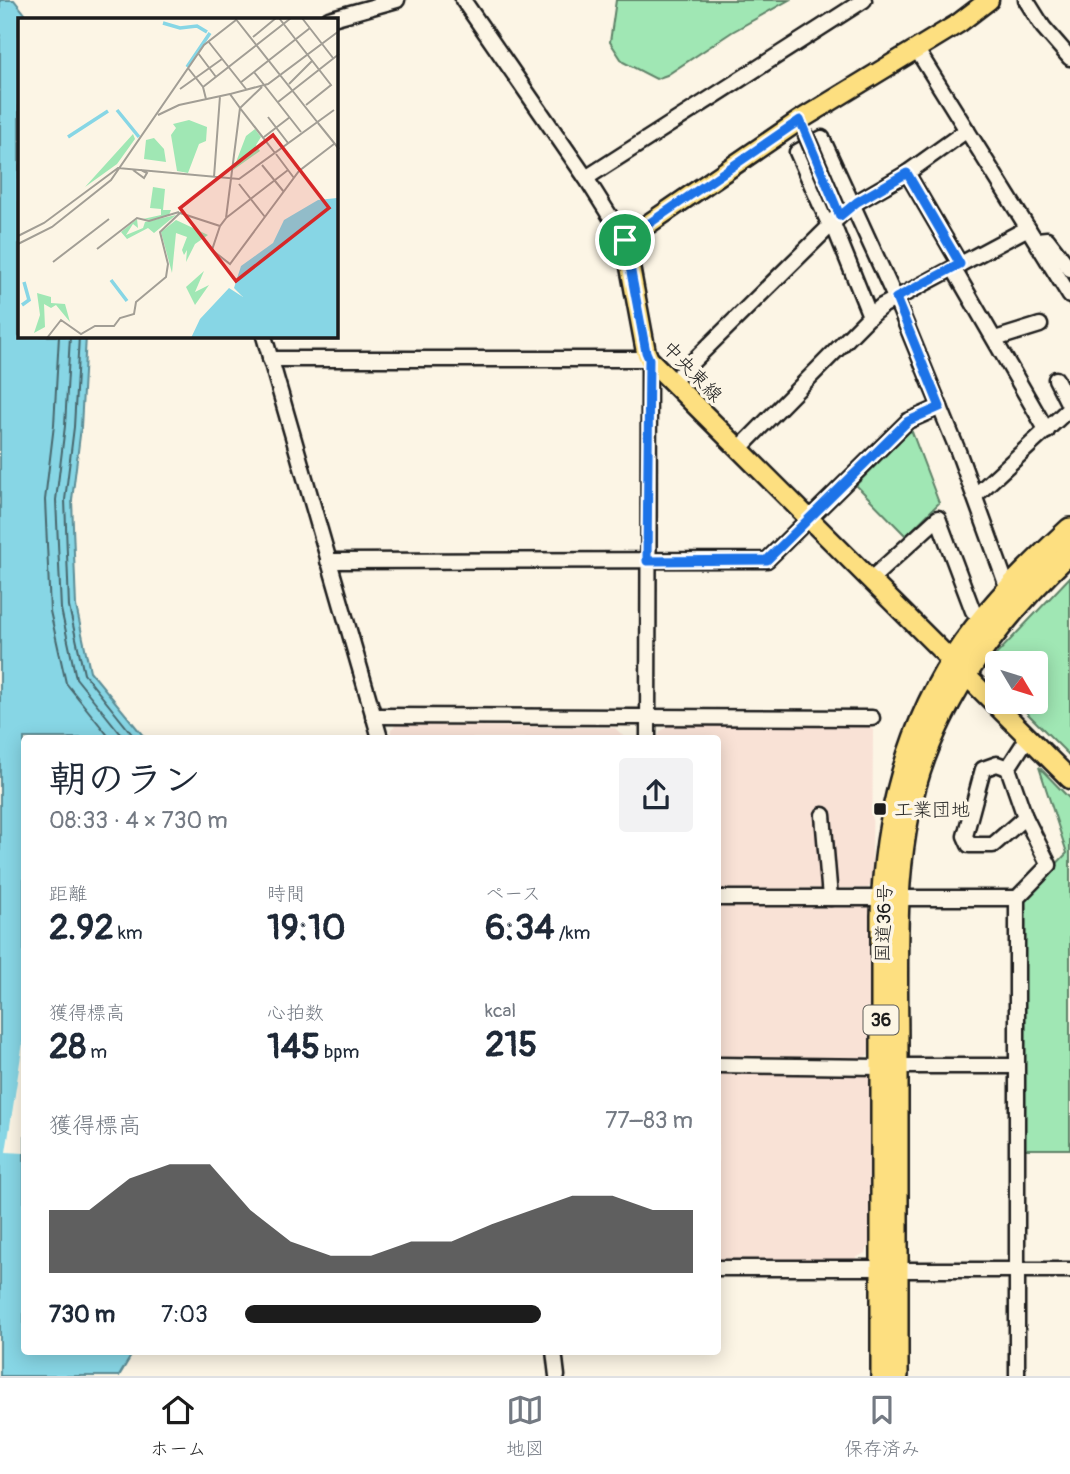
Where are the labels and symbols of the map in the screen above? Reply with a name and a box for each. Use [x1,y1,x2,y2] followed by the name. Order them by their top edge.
[18,18,338,338] inset map
[595,210,655,270] pin
[657,336,727,407] street label: 中央東線
[985,651,1048,714] north arrow
[894,798,970,822] place label: 工業団地
[872,801,888,817] marker: 工業団地
[871,883,897,963] street label: 国道36号
[864,1006,898,1035] road number: 36

